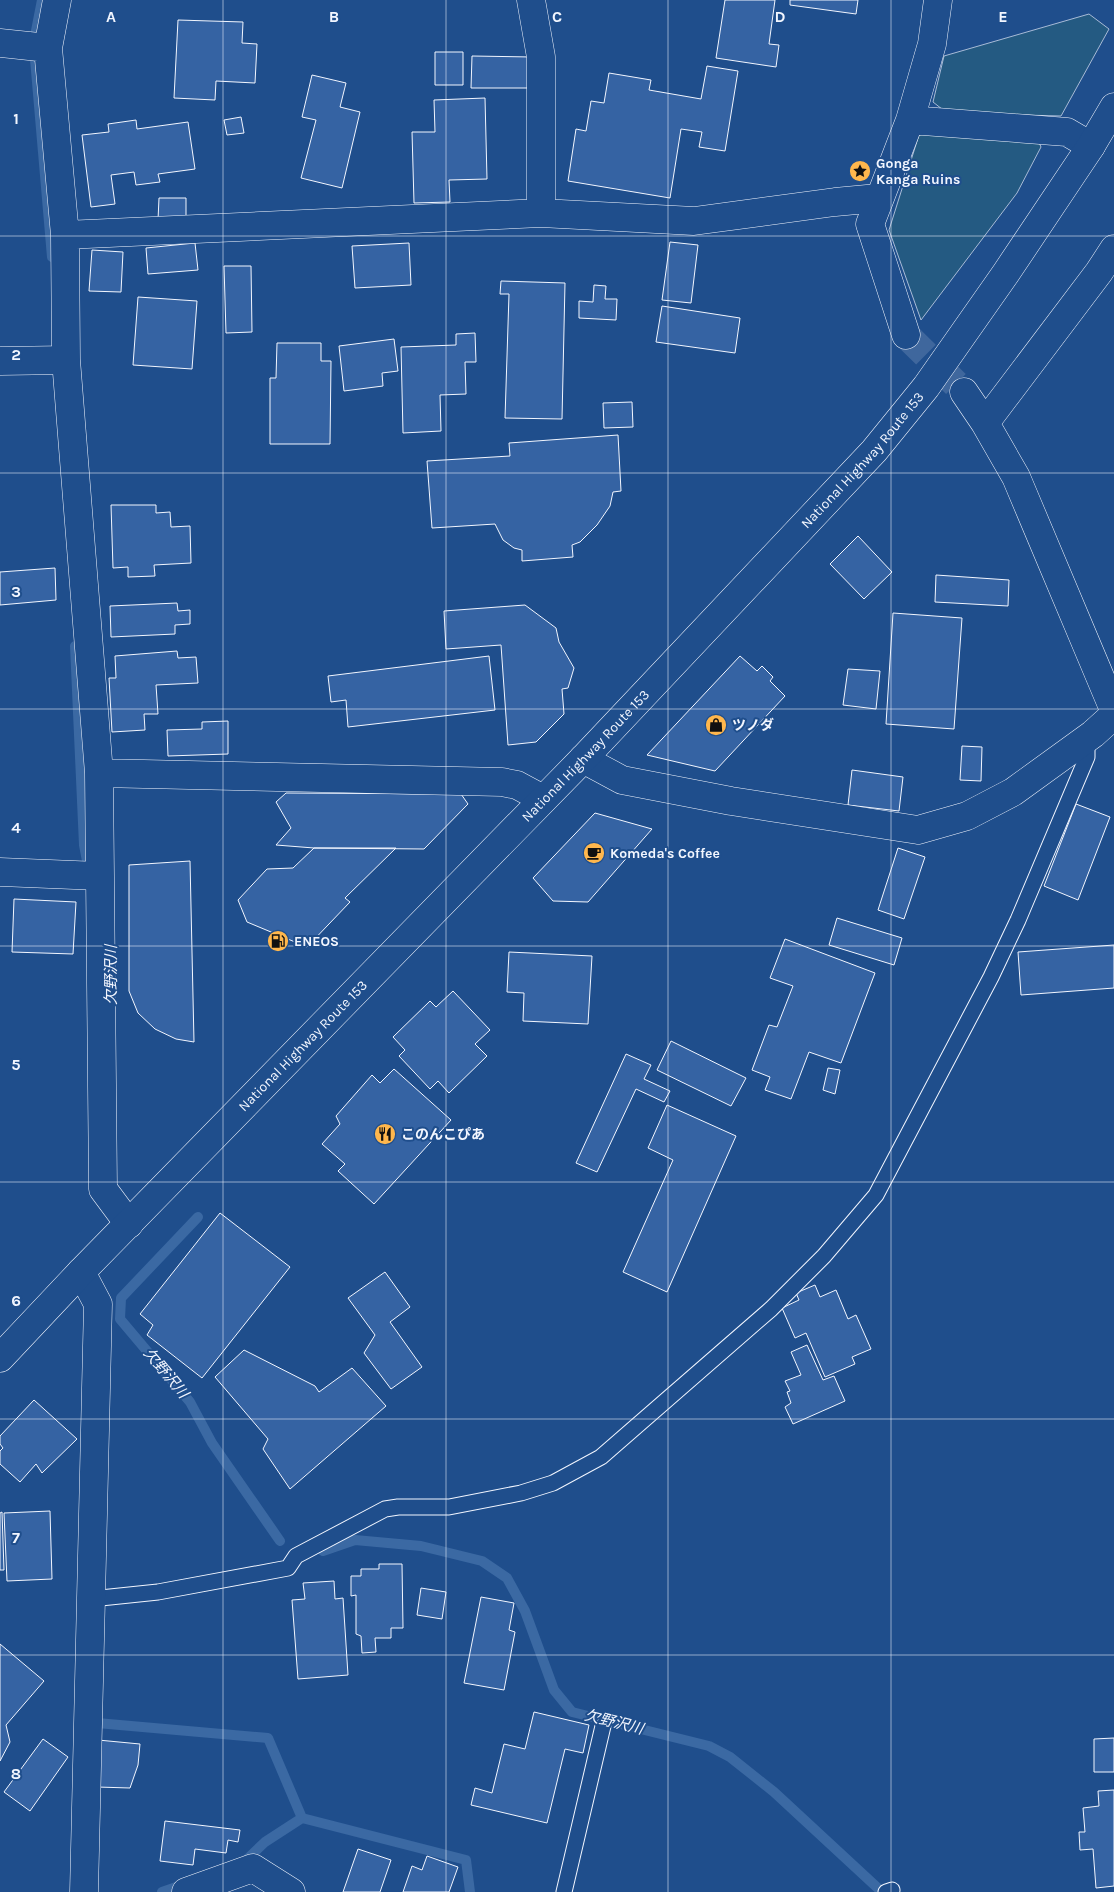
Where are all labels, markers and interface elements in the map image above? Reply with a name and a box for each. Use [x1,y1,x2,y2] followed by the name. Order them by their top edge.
[106,7,116,26] text: A
[329,7,339,26] text: B
[552,7,562,26] text: C
[775,7,786,26] text: D
[998,7,1008,26] text: E
[13,109,19,128] text: 1
[876,155,960,188] place label: Gonga Kanga Ruins
[848,159,872,183] place icon: Gonga Kanga Ruins
[11,345,21,364] text: 2
[797,388,927,532] street label: National Highway Route 153
[11,582,21,601] text: 3
[518,686,653,825] street label: National Highway Route 153
[704,713,728,737] shop icon: ツノダ
[732,717,774,734] place label: ツノダ
[11,818,21,837] text: 4
[582,841,606,865] cafe icon: Komeda's Coffee
[610,845,720,862] place label: Komeda's Coffee
[266,929,290,953] fuel station icon: ENEOS
[294,933,339,950] place label: ENEOS
[102,943,120,1005] water label: 欠野沢川
[235,976,371,1115] street label: National Highway Route 153
[11,1055,21,1074] text: 5
[373,1122,397,1146] restaurant icon: このんこぴあ
[401,1126,485,1143] place label: このんこぴあ
[11,1291,21,1310] text: 6
[140,1344,193,1403] water label: 欠野沢川
[12,1528,20,1547] text: 7
[583,1706,647,1738] water label: 欠野沢川
[11,1764,21,1783] text: 8

